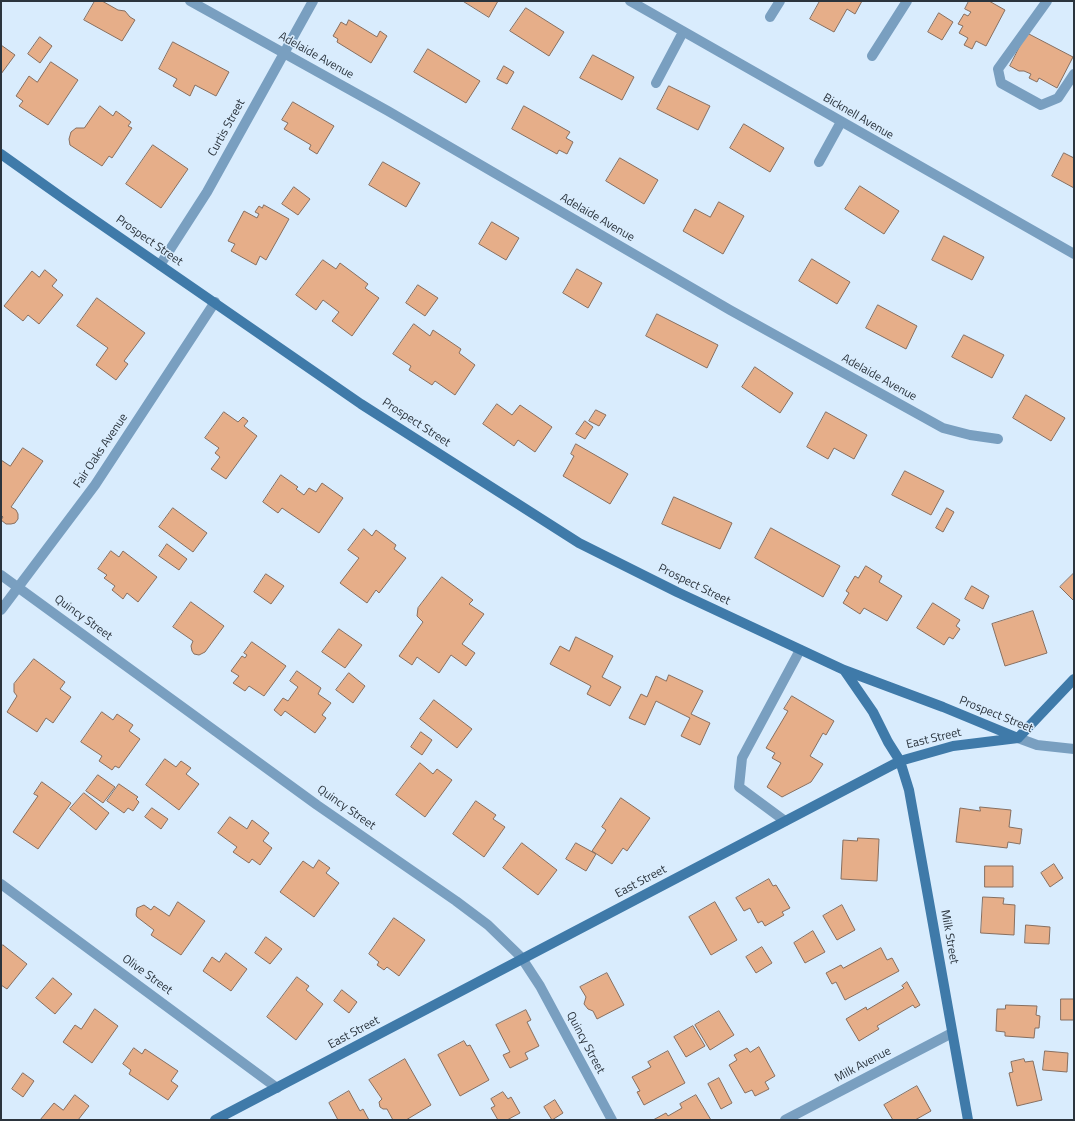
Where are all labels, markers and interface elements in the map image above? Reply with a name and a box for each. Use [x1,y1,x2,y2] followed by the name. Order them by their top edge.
[276,29,356,83] street label: Adelaide Avenue
[820,91,896,143] street label: Bicknell Avenue
[205,97,249,159] street label: Curtis Street
[557,191,637,245] street label: Adelaide Avenue
[113,213,185,269] street label: Prospect Street
[839,351,919,405] street label: Adelaide Avenue
[379,396,453,450] street label: Prospect Street
[71,411,131,491] street label: Fair Oaks Avenue
[656,561,732,609] street label: Prospect Street
[51,592,115,644] street label: Quincy Street
[957,694,1035,736] street label: Prospect Street
[905,726,963,752] street label: East Street
[314,783,378,833] street label: Quincy Street
[613,862,669,902] street label: East Street
[937,909,961,965] street label: Milk Street
[119,952,175,998] street label: Olive Street
[563,1010,607,1076] street label: Quincy Street
[326,1013,382,1053] street label: East Street
[833,1044,893,1086] street label: Milk Avenue

